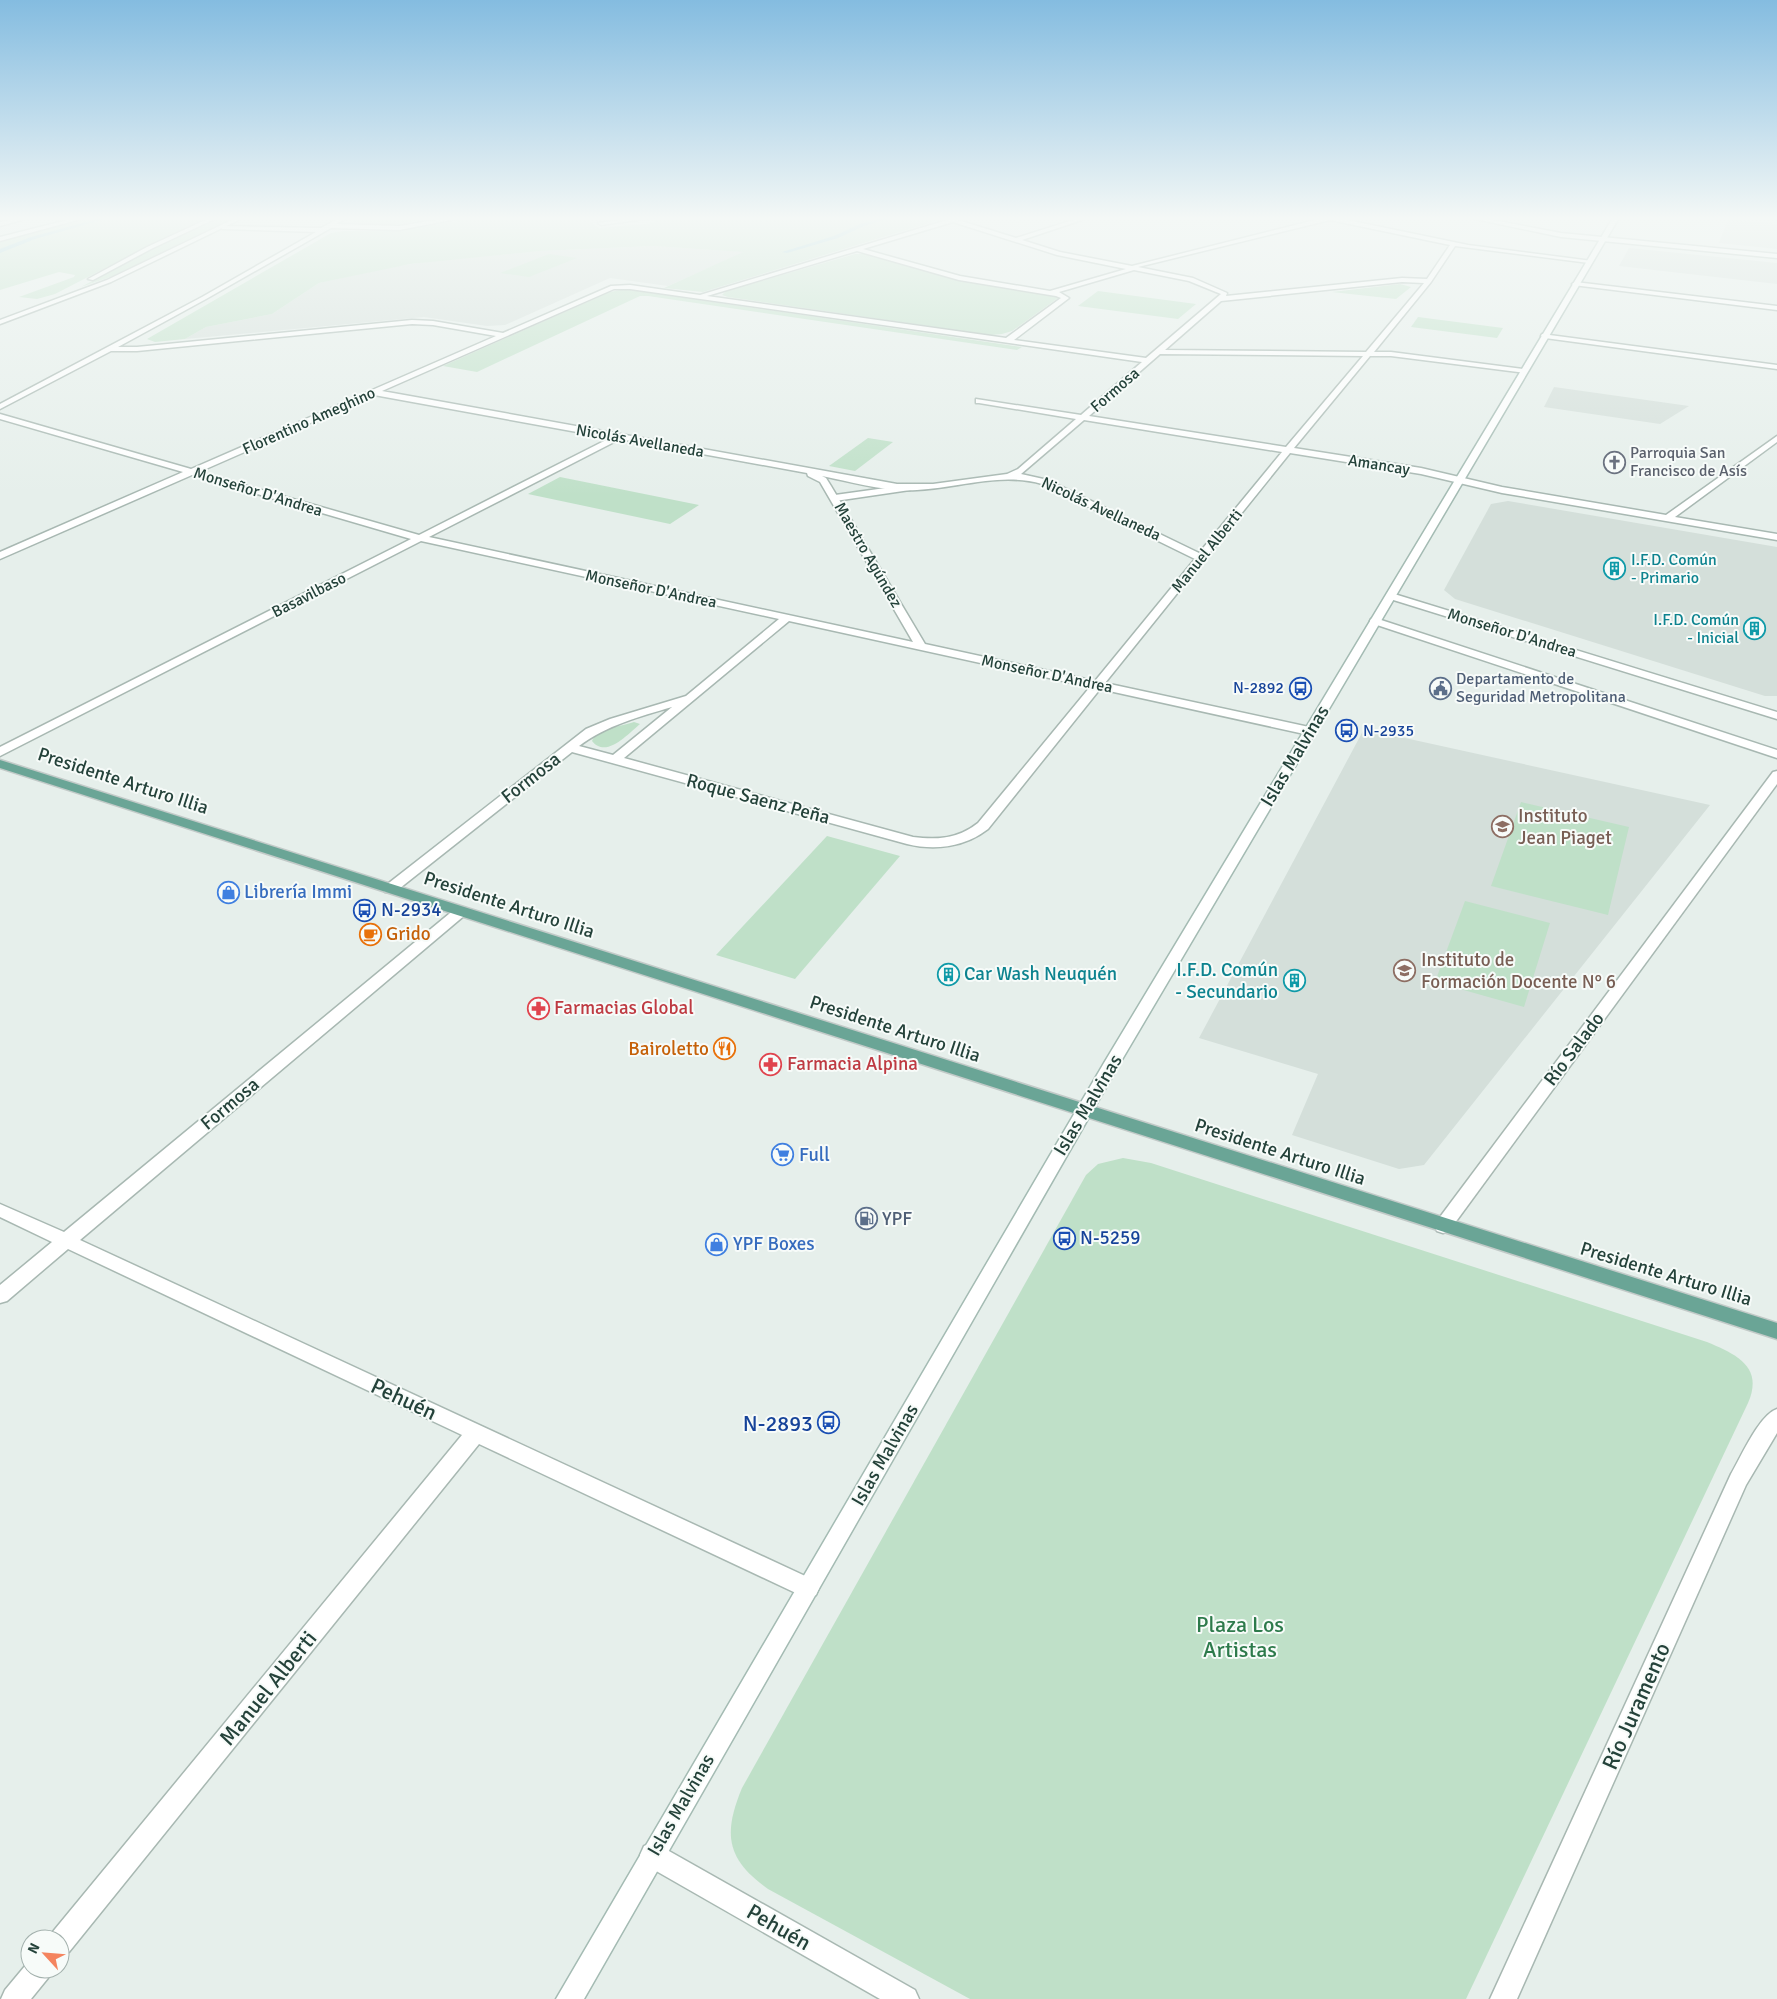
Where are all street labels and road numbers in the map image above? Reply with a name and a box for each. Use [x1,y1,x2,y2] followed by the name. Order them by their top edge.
[1086,363,1144,417] street label: Formosa
[239,383,379,459] street label: Florentino Ameghino
[574,420,706,462] street label: Nicolás Avellaneda
[1347,450,1412,480] street label: Amancay
[191,463,325,521] street label: Monseñor D'Andrea
[1038,473,1164,545] street label: Nicolás Avellaneda
[830,499,906,611] street label: Maestro Agúndez
[1167,505,1247,597] street label: Manuel Alberti
[583,565,719,613] street label: Monseñor D'Andrea
[269,568,349,622] street label: Basavilbaso
[1445,604,1579,662] street label: Monseñor D'Andrea
[979,650,1115,698] street label: Monseñor D'Andrea
[1255,701,1335,811] street label: Islas Malvinas
[35,742,211,820] street label: Presidente Arturo Illia
[496,747,566,809] street label: Formosa
[684,768,832,830] street label: Roque Saenz Peña
[421,866,597,944] street label: Presidente Arturo Illia
[807,990,983,1068] street label: Presidente Arturo Illia
[1539,1007,1610,1091] street label: Río Salado
[1048,1050,1128,1160] street label: Islas Malvinas
[196,1073,264,1135] street label: Formosa
[1192,1113,1368,1191] street label: Presidente Arturo Illia
[1577,1236,1755,1312] street label: Presidente Arturo Illia
[367,1372,441,1426] street label: Pehuén
[846,1400,924,1510] street label: Islas Malvinas
[213,1625,323,1751] street label: Manuel Alberti
[1596,1638,1676,1774] street label: Río Juramento
[642,1750,720,1860] street label: Islas Malvinas
[742,1898,816,1956] street label: Pehuén

